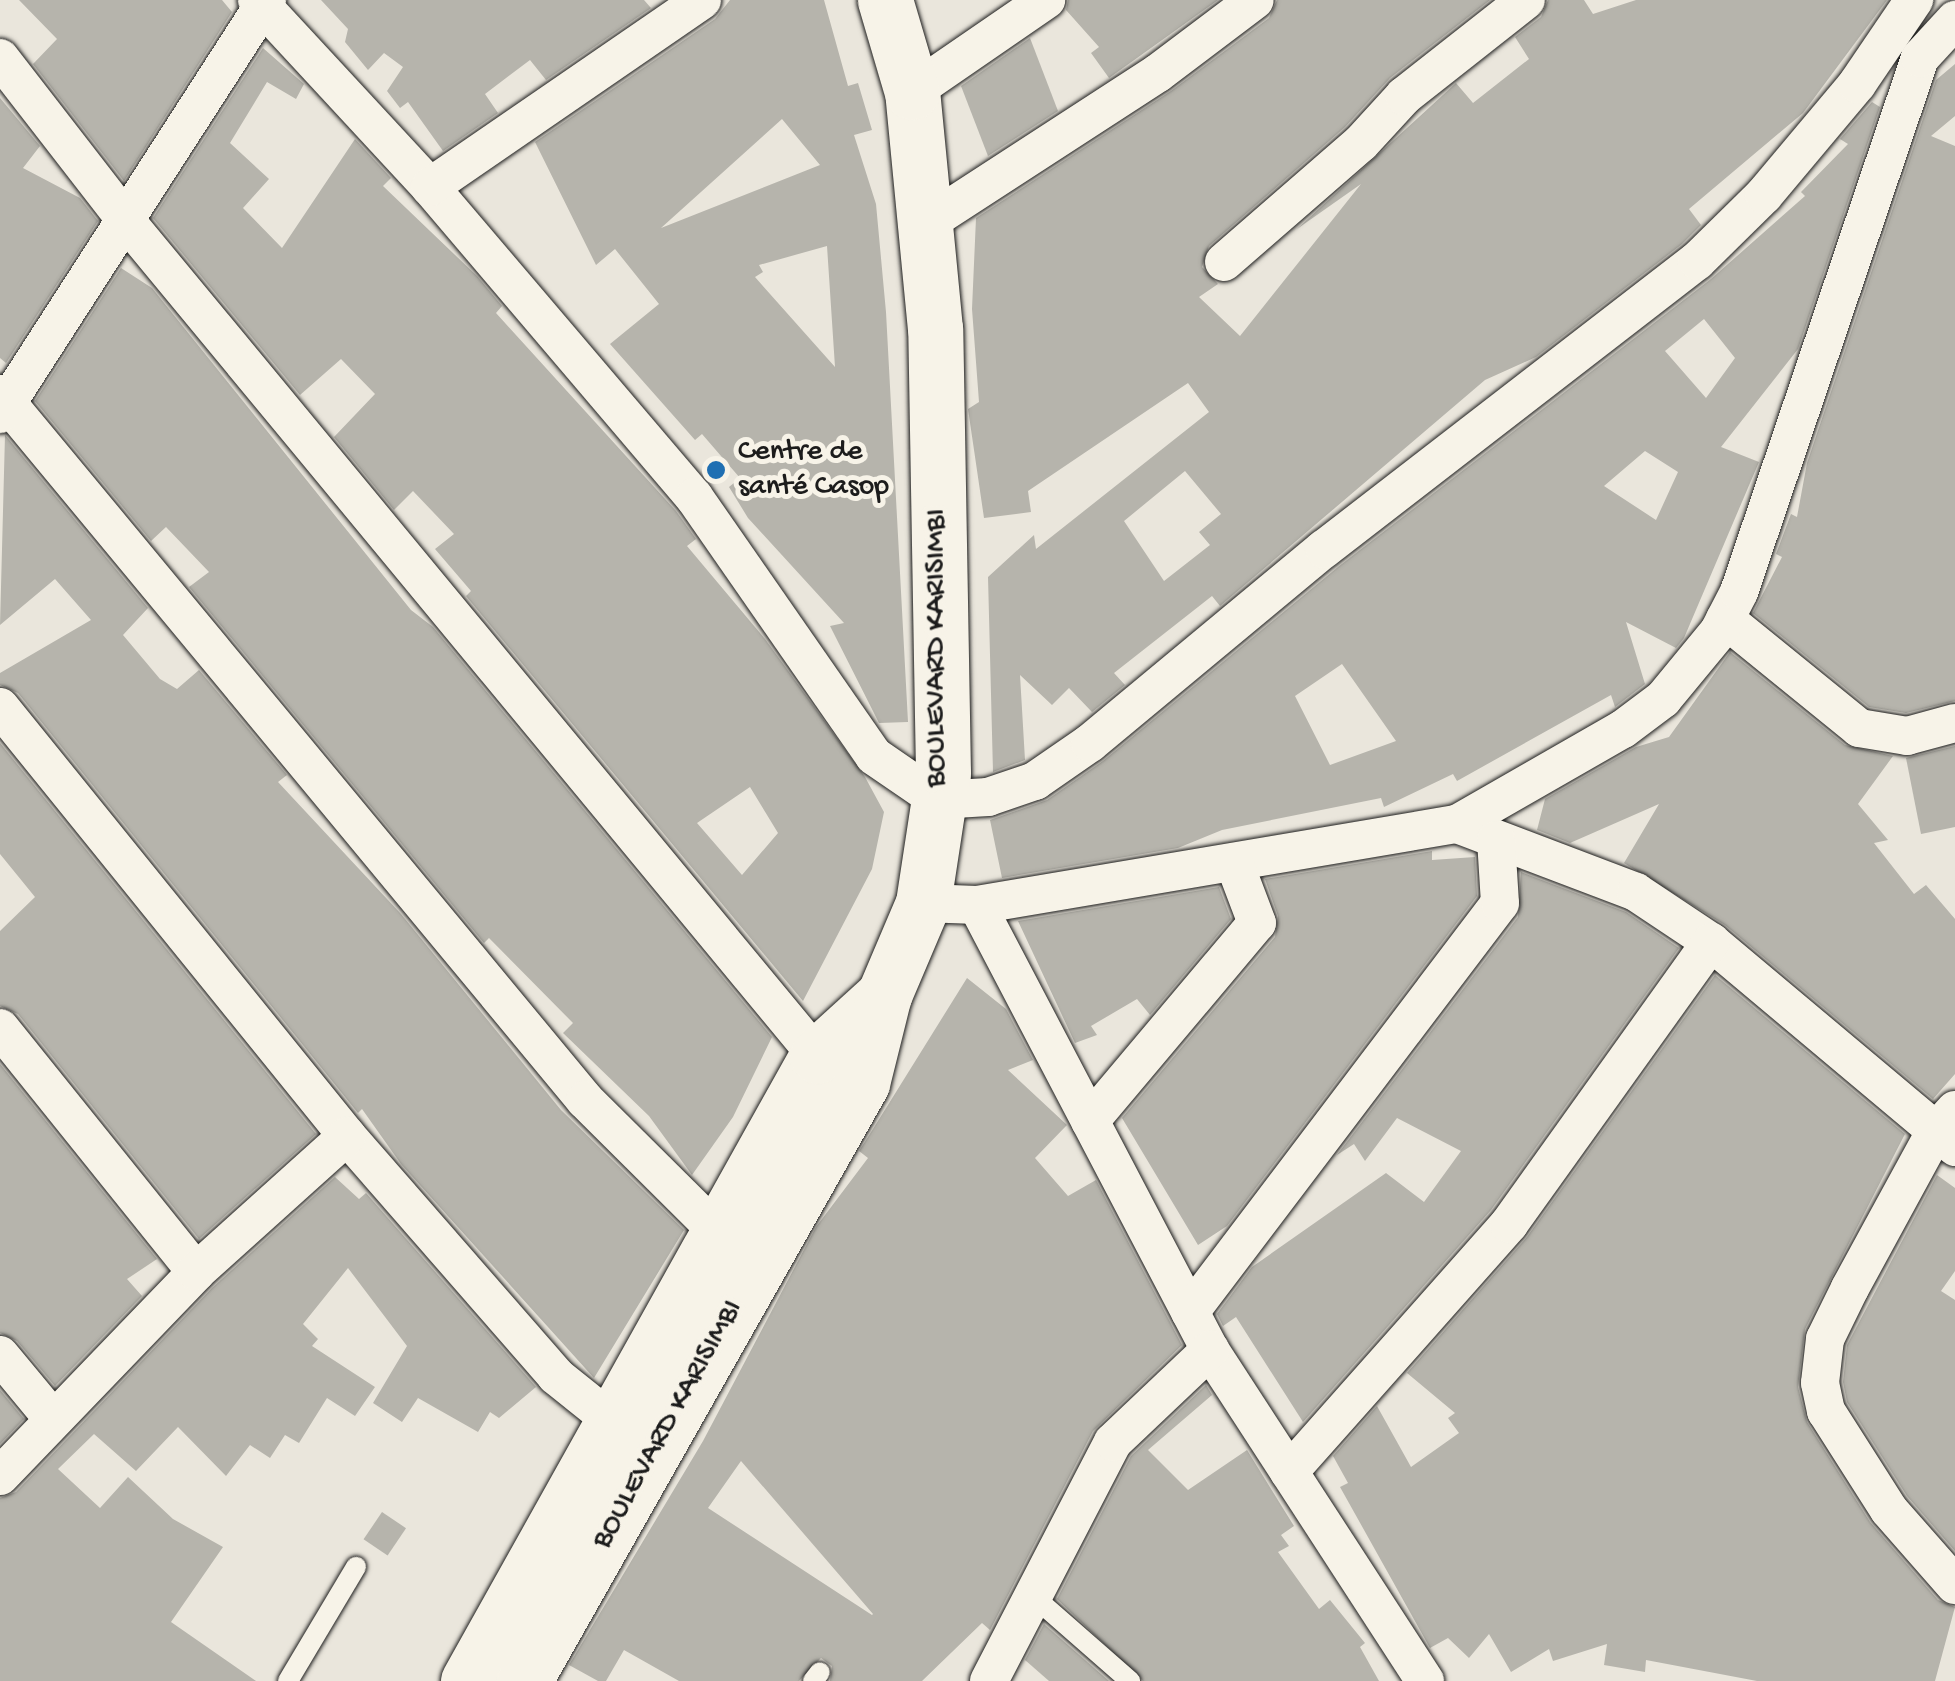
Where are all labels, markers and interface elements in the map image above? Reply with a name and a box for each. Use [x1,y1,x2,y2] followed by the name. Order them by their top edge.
[738,435,889,506] place label: Centre de santé Casop
[703,457,729,483] marker: Centre de santé Casop
[920,509,956,787] street label: BOULEVARD KARISIMBI
[586,1294,752,1556] street label: BOULEVARD KARISIMBI

